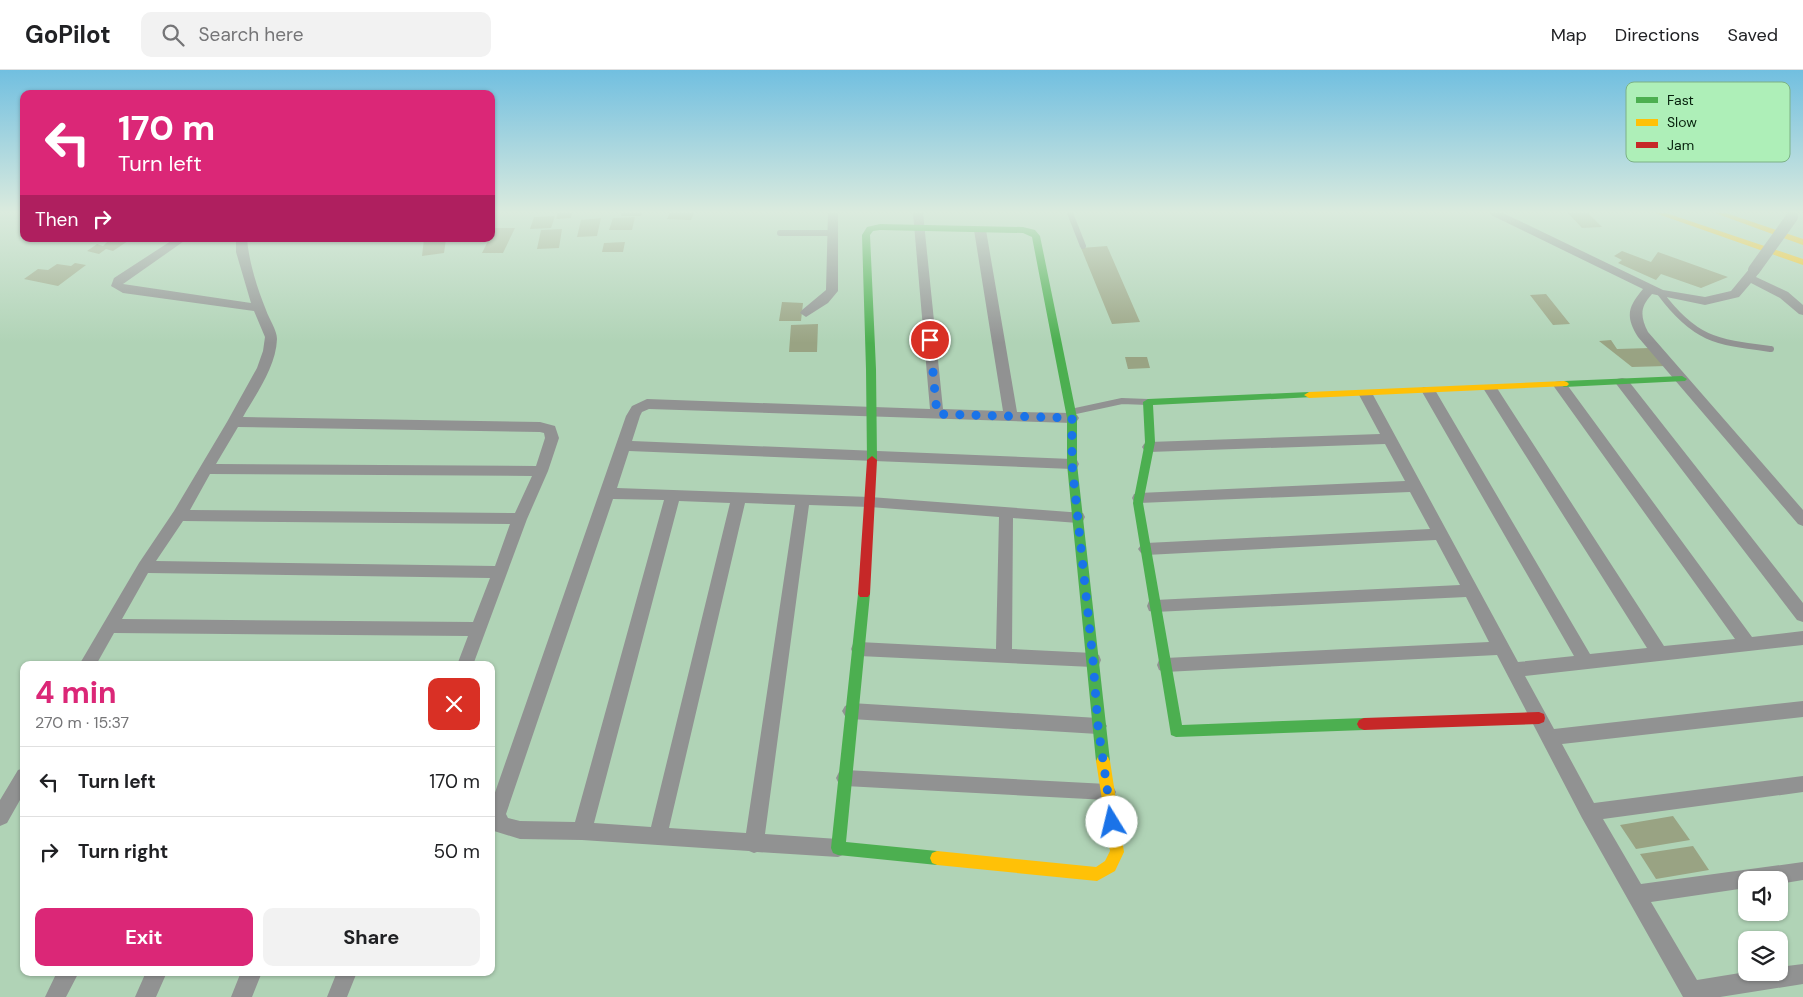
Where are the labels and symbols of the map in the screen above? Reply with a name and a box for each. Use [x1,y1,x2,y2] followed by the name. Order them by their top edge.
[1626,82,1790,162] legend
[1667,91,1694,109] text: Fast
[1667,113,1697,131] text: Slow
[1667,136,1694,154] text: Jam
[909,319,951,361] pin
[1085,795,1137,847] position arrow

